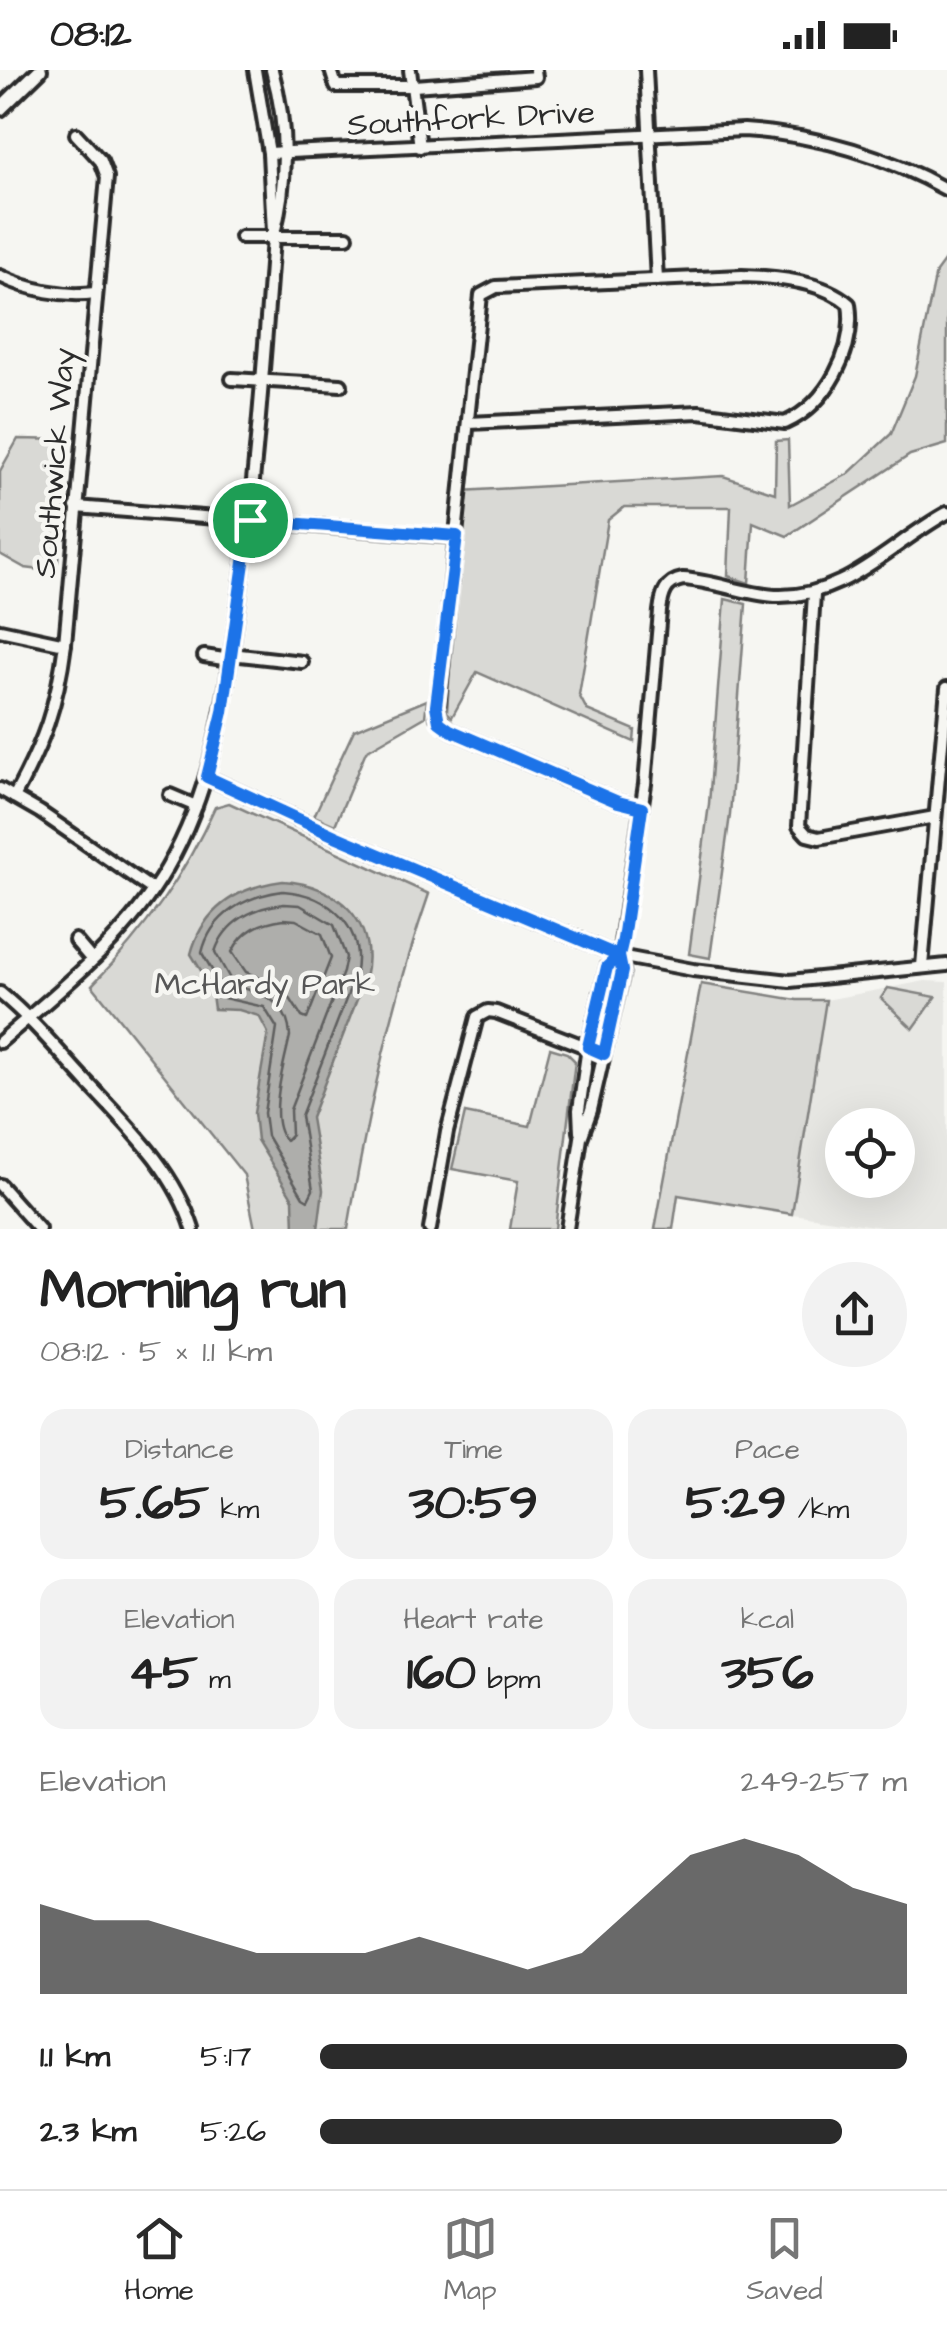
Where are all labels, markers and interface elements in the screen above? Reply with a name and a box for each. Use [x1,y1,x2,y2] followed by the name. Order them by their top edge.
[50,9,132,61] text: 08:12
[346,90,596,148] street label: Southfork Drive
[23,346,87,580] street label: Southwick Way
[208,478,293,563] pin
[223,493,278,548] icon: arrive
[155,962,376,1007] park label: McHardy Park
[825,1108,915,1198] map controls
[825,1108,915,1198] button: locate
[40,1253,346,1329] text: Morning run
[802,1262,907,1367] button: share
[40,1329,272,1374] text: 08:12 · 5 × 1.1 km
[125,1430,234,1469] text: Distance
[444,1430,503,1469] text: Time
[735,1430,800,1469] text: Pace
[100,1469,209,1538] text: 5.65
[409,1469,538,1538] text: 30:59
[686,1469,786,1538] text: 5:29
[209,1490,259,1529] text: km
[786,1490,849,1529] text: /km
[124,1600,235,1639] text: Elevation
[403,1600,544,1639] text: Heart rate
[741,1600,794,1639] text: kcal
[128,1639,198,1708] text: 45
[407,1639,476,1708] text: 160
[721,1639,814,1708] text: 356
[198,1660,231,1699] text: m
[476,1660,540,1699] text: bpm
[40,1759,166,1804] text: Elevation
[740,1759,907,1804] text: 249–257 m
[40,2034,110,2079] text: 1.1 km
[200,2034,252,2079] text: 5:17
[40,2109,136,2154] text: 2.3 km
[200,2109,266,2154] text: 5:26
[124,2211,194,2310] tab: Home
[443,2211,498,2310] tab: Map
[746,2211,823,2310] tab: Saved

